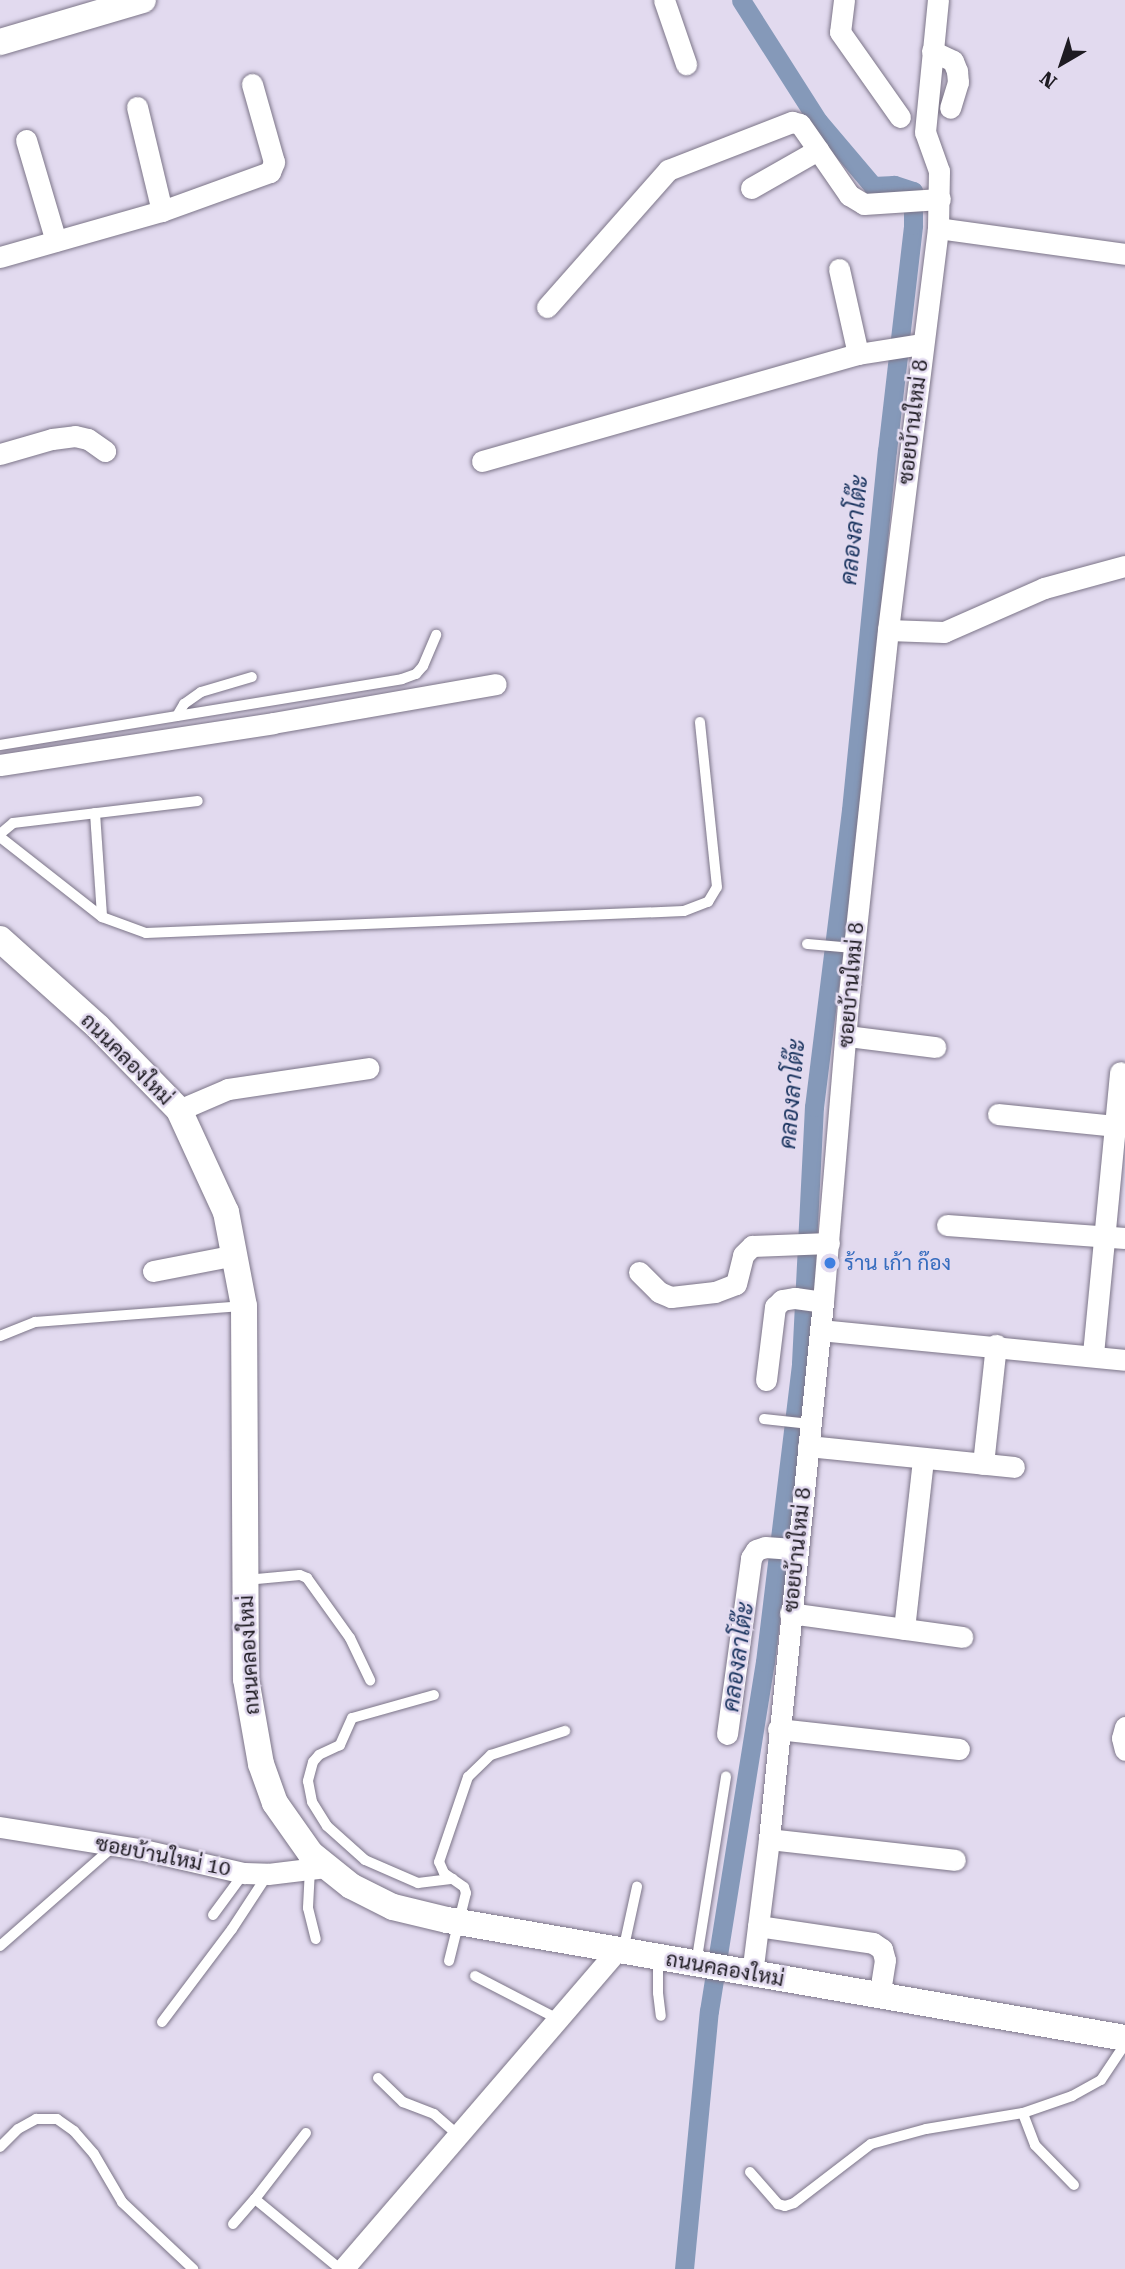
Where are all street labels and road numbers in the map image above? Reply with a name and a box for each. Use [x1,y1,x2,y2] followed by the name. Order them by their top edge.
[893,358,933,486] street label: ซอยบ้านใหม่ 8
[833,921,869,1049] street label: ซอยบ้านใหม่ 8
[76,1008,178,1110] street label: ถนนคลองใหม่
[778,1486,816,1614] street label: ซอยบ้านใหม่ 8
[233,1594,265,1716] street label: ถนนคลองใหม่
[93,1831,233,1881] street label: ซอยบ้านใหม่ 10
[664,1946,786,1992] street label: ถนนคลองใหม่

